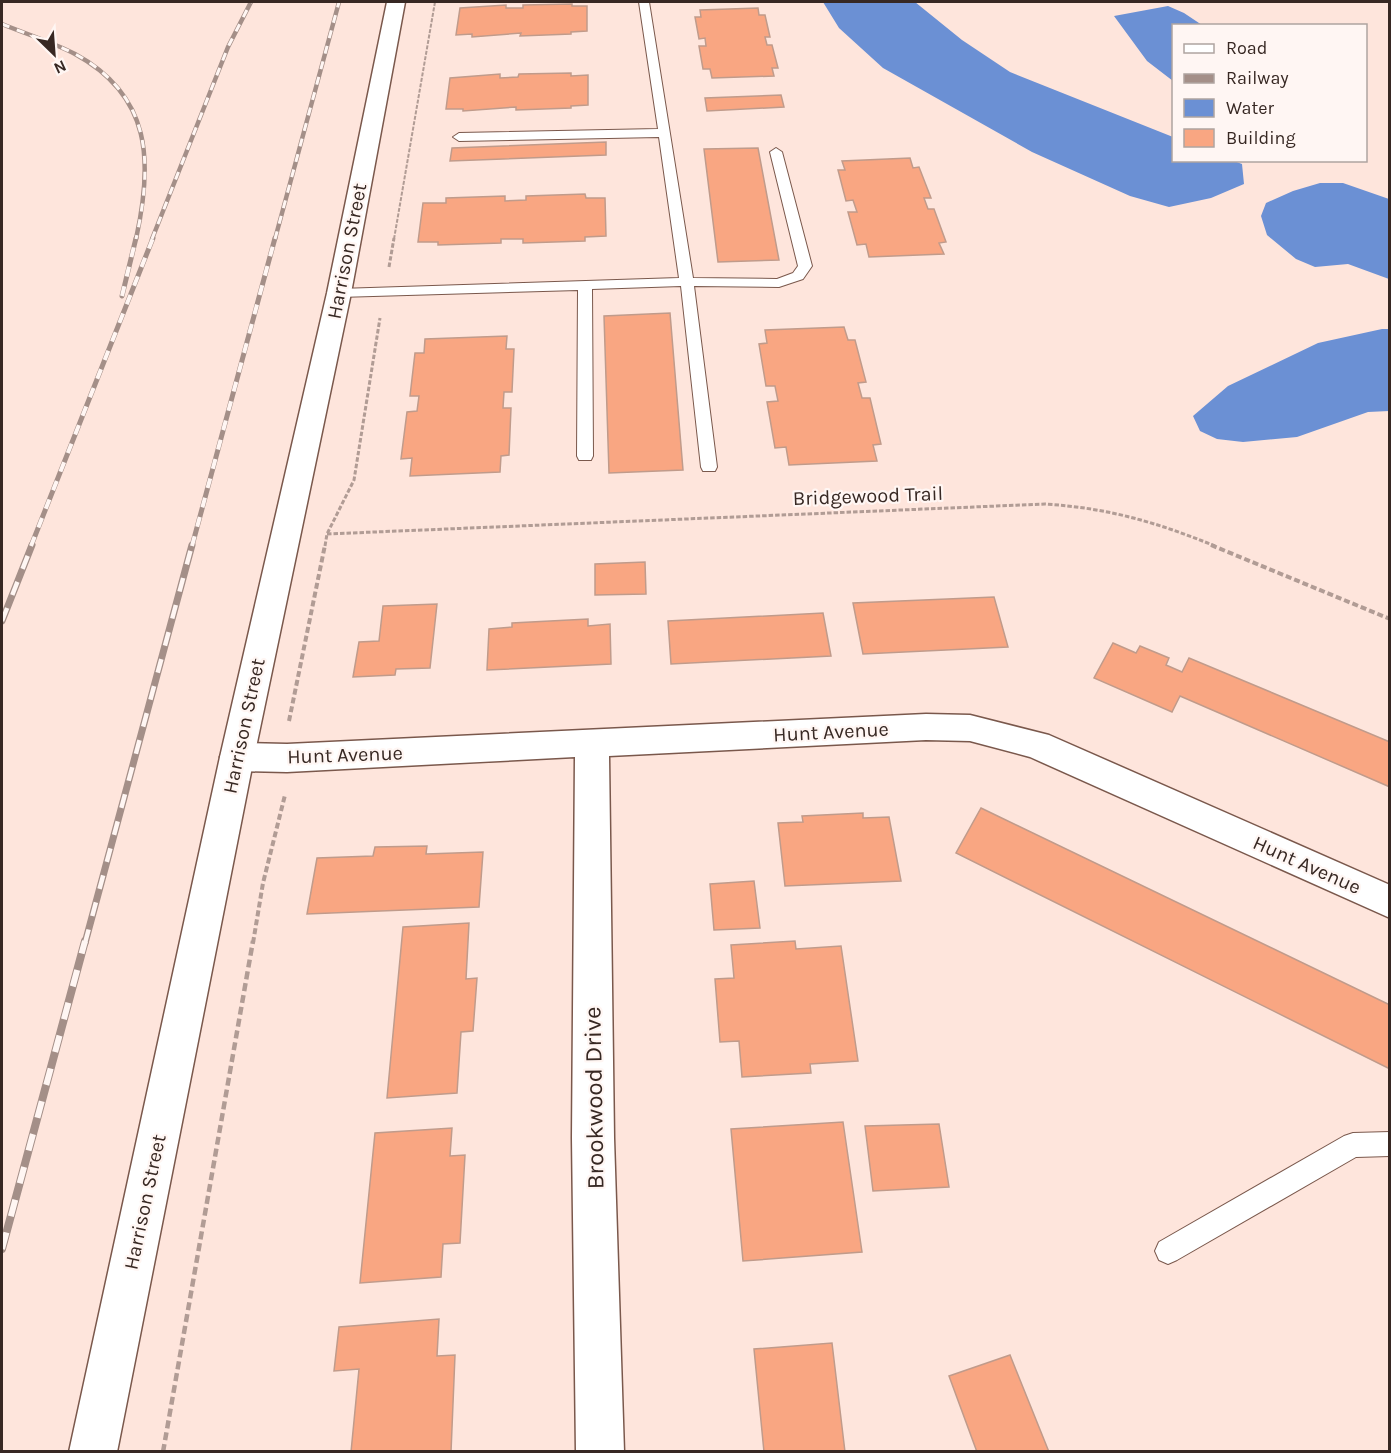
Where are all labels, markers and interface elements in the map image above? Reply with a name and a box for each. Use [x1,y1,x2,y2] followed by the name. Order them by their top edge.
[24,24,84,84] north arrow
[1172,24,1367,162] legend
[1226,37,1267,59] text: Road
[51,56,69,78] text: N
[1226,67,1289,89] text: Railway
[1226,97,1274,119] text: Water
[1226,127,1296,149] text: Building
[323,181,372,321] street label: Harrison Street
[792,482,944,510] street label: Bridgewood Trail
[218,656,270,796] street label: Harrison Street
[773,717,889,747] street label: Hunt Avenue
[287,741,403,769] street label: Hunt Avenue
[1250,831,1364,899] street label: Hunt Avenue
[578,1006,610,1190] street label: Brookwood Drive
[119,1132,171,1272] street label: Harrison Street

